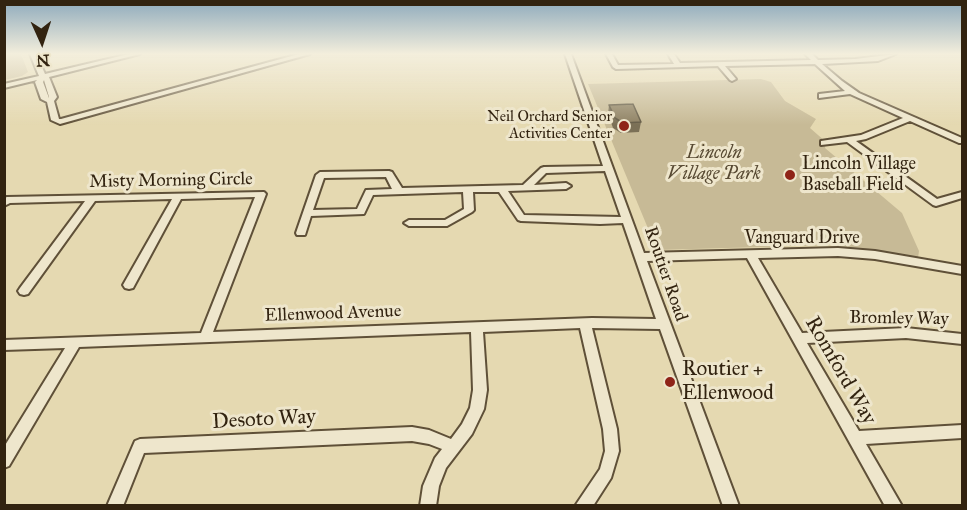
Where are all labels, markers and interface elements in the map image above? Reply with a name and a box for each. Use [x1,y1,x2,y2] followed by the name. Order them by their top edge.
[12,12,72,72] north arrow
[36,51,50,70] text: N
[487,108,612,143] place label: Neil Orchard Senior Activities Center
[617,119,631,133] marker: Neil Orchard Senior Activities Center
[667,143,761,186] park label: Lincoln Village Park
[802,154,916,196] place label: Lincoln Village Baseball Field
[783,168,797,182] marker: Lincoln Village Baseball Field
[89,169,253,193] street label: Misty Morning Circle
[639,224,691,324] street label: Routier Road
[744,228,860,250] street label: Vanguard Drive
[264,301,402,327] street label: Ellenwood Avenue
[849,307,949,331] street label: Bromley Way
[799,312,881,430] street label: Romford Way
[682,357,774,407] place label: Routier + Ellenwood
[663,375,677,389] marker: Routier + Ellenwood
[212,405,316,435] street label: Desoto Way

